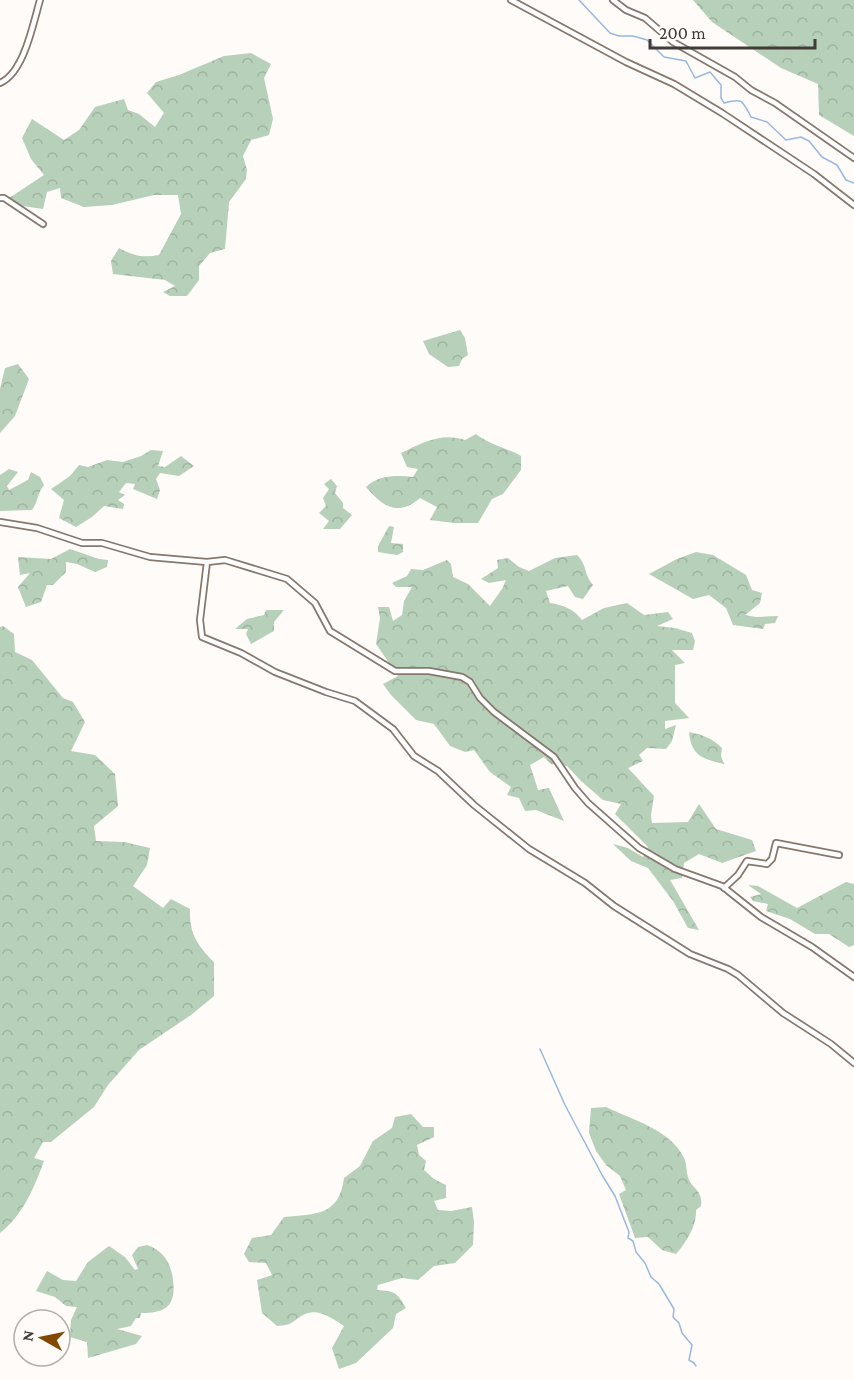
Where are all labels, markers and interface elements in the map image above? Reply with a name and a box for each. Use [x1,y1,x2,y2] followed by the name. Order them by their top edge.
[650,12,815,50] scale bar
[659,23,706,43] text: 200 m
[12,1308,72,1368] north arrow
[18,1329,37,1342] text: N

